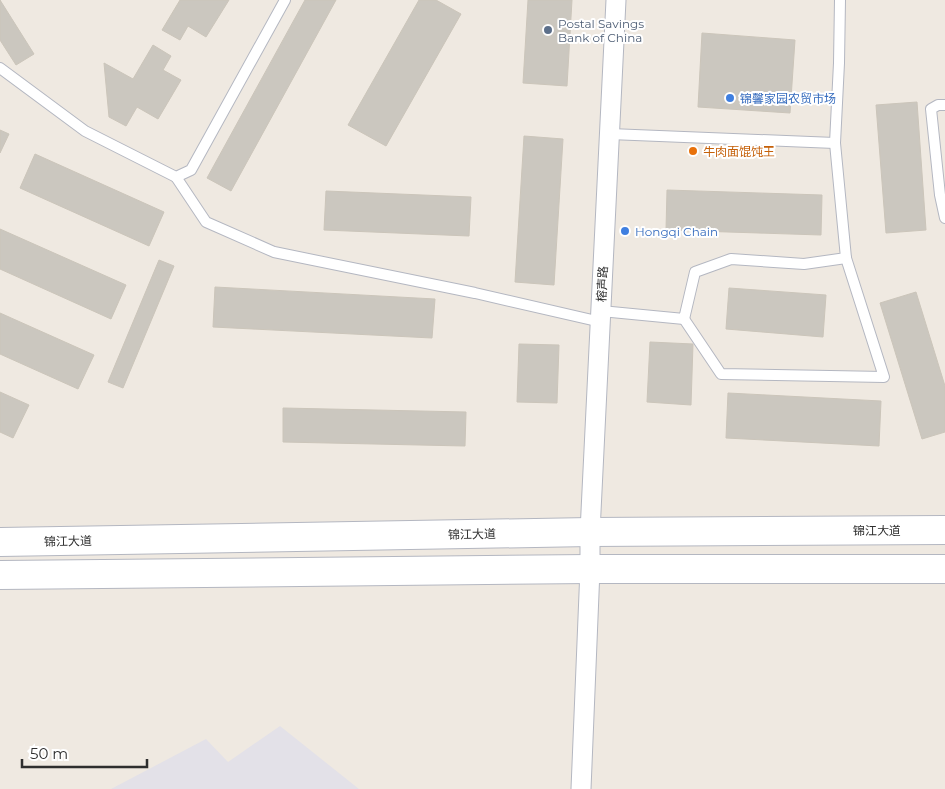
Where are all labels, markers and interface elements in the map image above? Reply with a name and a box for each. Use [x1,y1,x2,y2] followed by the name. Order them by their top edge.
[558,16,644,45] place label: Postal Savings Bank of China
[542,24,554,36] marker: Postal Savings Bank of China
[740,91,836,106] place label: 锦馨家园农贸市场
[724,92,736,104] marker: 锦馨家园农贸市场
[703,144,775,159] place label: 牛肉面馄饨王
[687,145,699,157] marker: 牛肉面馄饨王
[635,224,718,239] place label: Hongqi Chain
[619,225,631,237] marker: Hongqi Chain
[594,266,610,302] street label: 榕声路
[853,523,901,538] street label: 锦江大道
[448,526,496,542] street label: 锦江大道
[44,533,92,549] street label: 锦江大道
[22,736,148,768] scale bar
[30,744,68,763] text: 50 m

